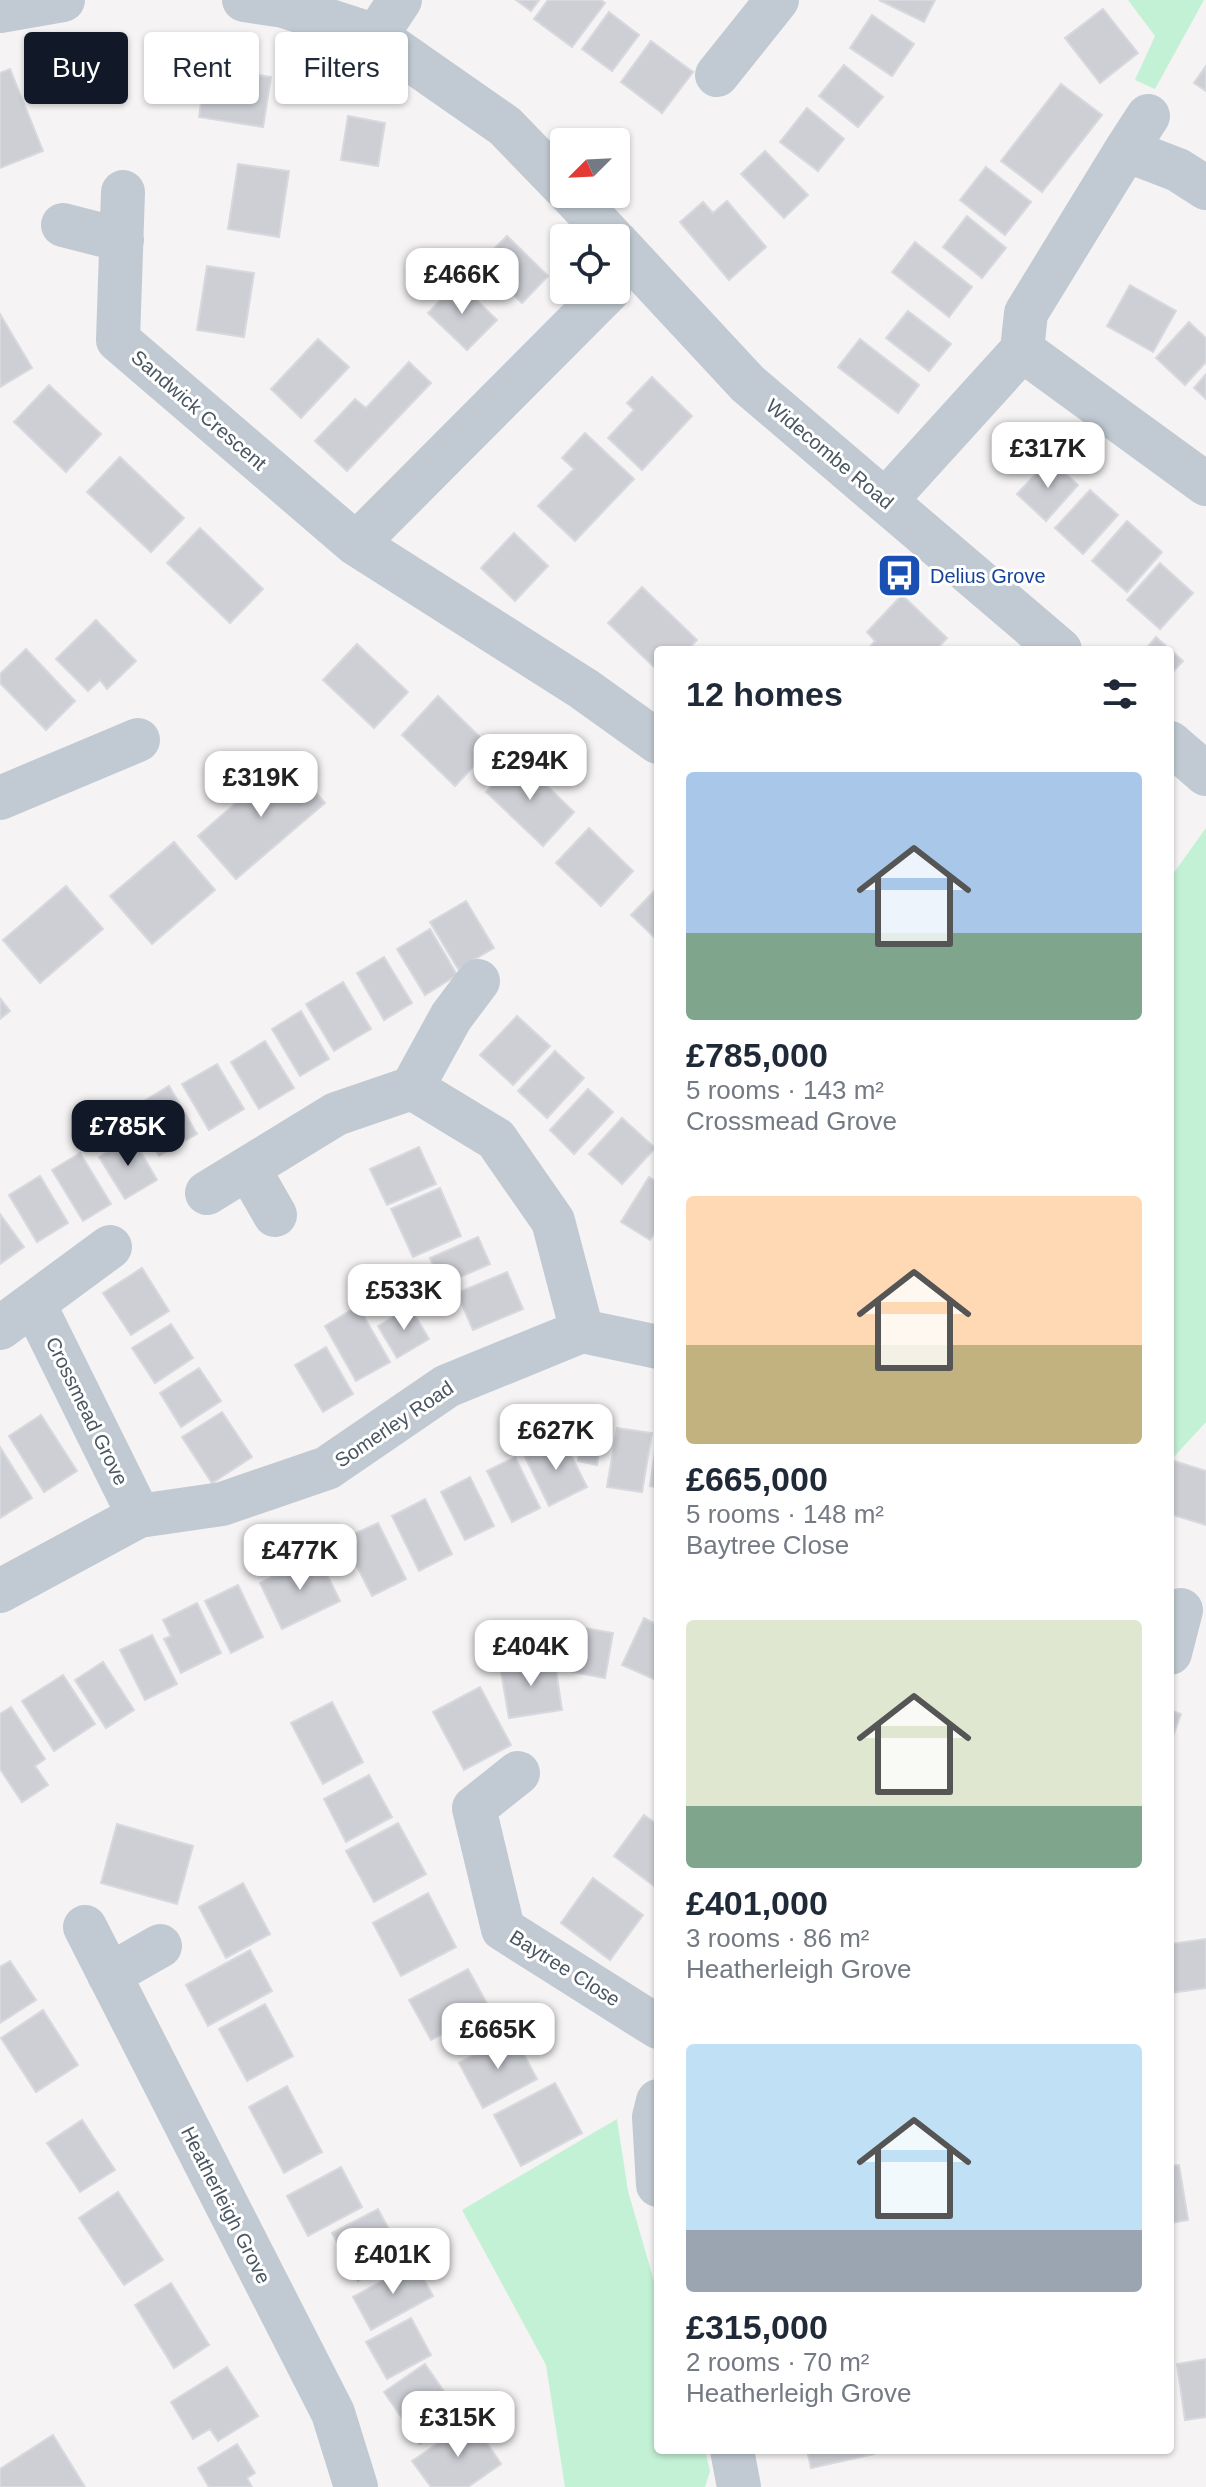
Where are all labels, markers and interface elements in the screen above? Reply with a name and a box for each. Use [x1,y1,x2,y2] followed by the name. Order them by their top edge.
[24,32,128,104] chip: Buy
[144,32,259,104] chip: Rent
[275,32,408,104] chip: Filters
[550,128,630,208] north arrow
[550,128,630,304] map controls
[550,224,630,304] button: locate
[406,248,518,316] pin: £466K
[424,259,500,289] text: £466K
[127,346,271,475] street label: Sandwick Crescent
[762,394,898,514] street label: Widecombe Road
[992,422,1104,490] pin: £317K
[1010,433,1086,463] text: £317K
[875,552,923,600] bus stop icon: Delius Grove
[930,565,1046,587] place label: Delius Grove
[1098,672,1142,716] icon: filters
[686,675,843,713] text: 12 homes
[474,734,586,802] pin: £294K
[492,745,568,775] text: £294K
[205,751,317,819] pin: £319K
[223,762,299,792] text: £319K
[842,824,986,968] icon: home
[686,1036,828,1074] text: £785,000
[686,1075,884,1105] text: 5 rooms · 143 m²
[72,1100,184,1168] pin: £785K
[686,1106,897,1136] text: Crossmead Grove
[90,1111,166,1141] text: £785K
[842,1248,986,1392] icon: home
[348,1264,460,1332] pin: £533K
[366,1275,442,1305] text: £533K
[42,1333,132,1489] street label: Crossmead Grove
[331,1376,457,1472] street label: Somerley Road
[500,1404,612,1472] pin: £627K
[518,1415,594,1445] text: £627K
[686,1460,828,1498] text: £665,000
[686,1499,884,1529] text: 5 rooms · 148 m²
[244,1524,356,1592] pin: £477K
[686,1530,849,1560] text: Baytree Close
[262,1535,338,1565] text: £477K
[475,1620,587,1688] pin: £404K
[493,1631,569,1661] text: £404K
[842,1672,986,1816] icon: home
[686,1884,828,1922] text: £401,000
[686,1923,870,1953] text: 3 rooms · 86 m²
[506,1925,624,2011] street label: Baytree Close
[686,1954,911,1984] text: Heatherleigh Grove
[442,2003,554,2071] pin: £665K
[460,2014,536,2044] text: £665K
[842,2096,986,2240] icon: home
[177,2123,275,2287] street label: Heatherleigh Grove
[337,2228,449,2296] pin: £401K
[355,2239,431,2269] text: £401K
[686,2308,828,2346] text: £315,000
[686,2347,870,2377] text: 2 rooms · 70 m²
[686,2378,911,2408] text: Heatherleigh Grove
[402,2391,514,2459] pin: £315K
[420,2402,496,2432] text: £315K

